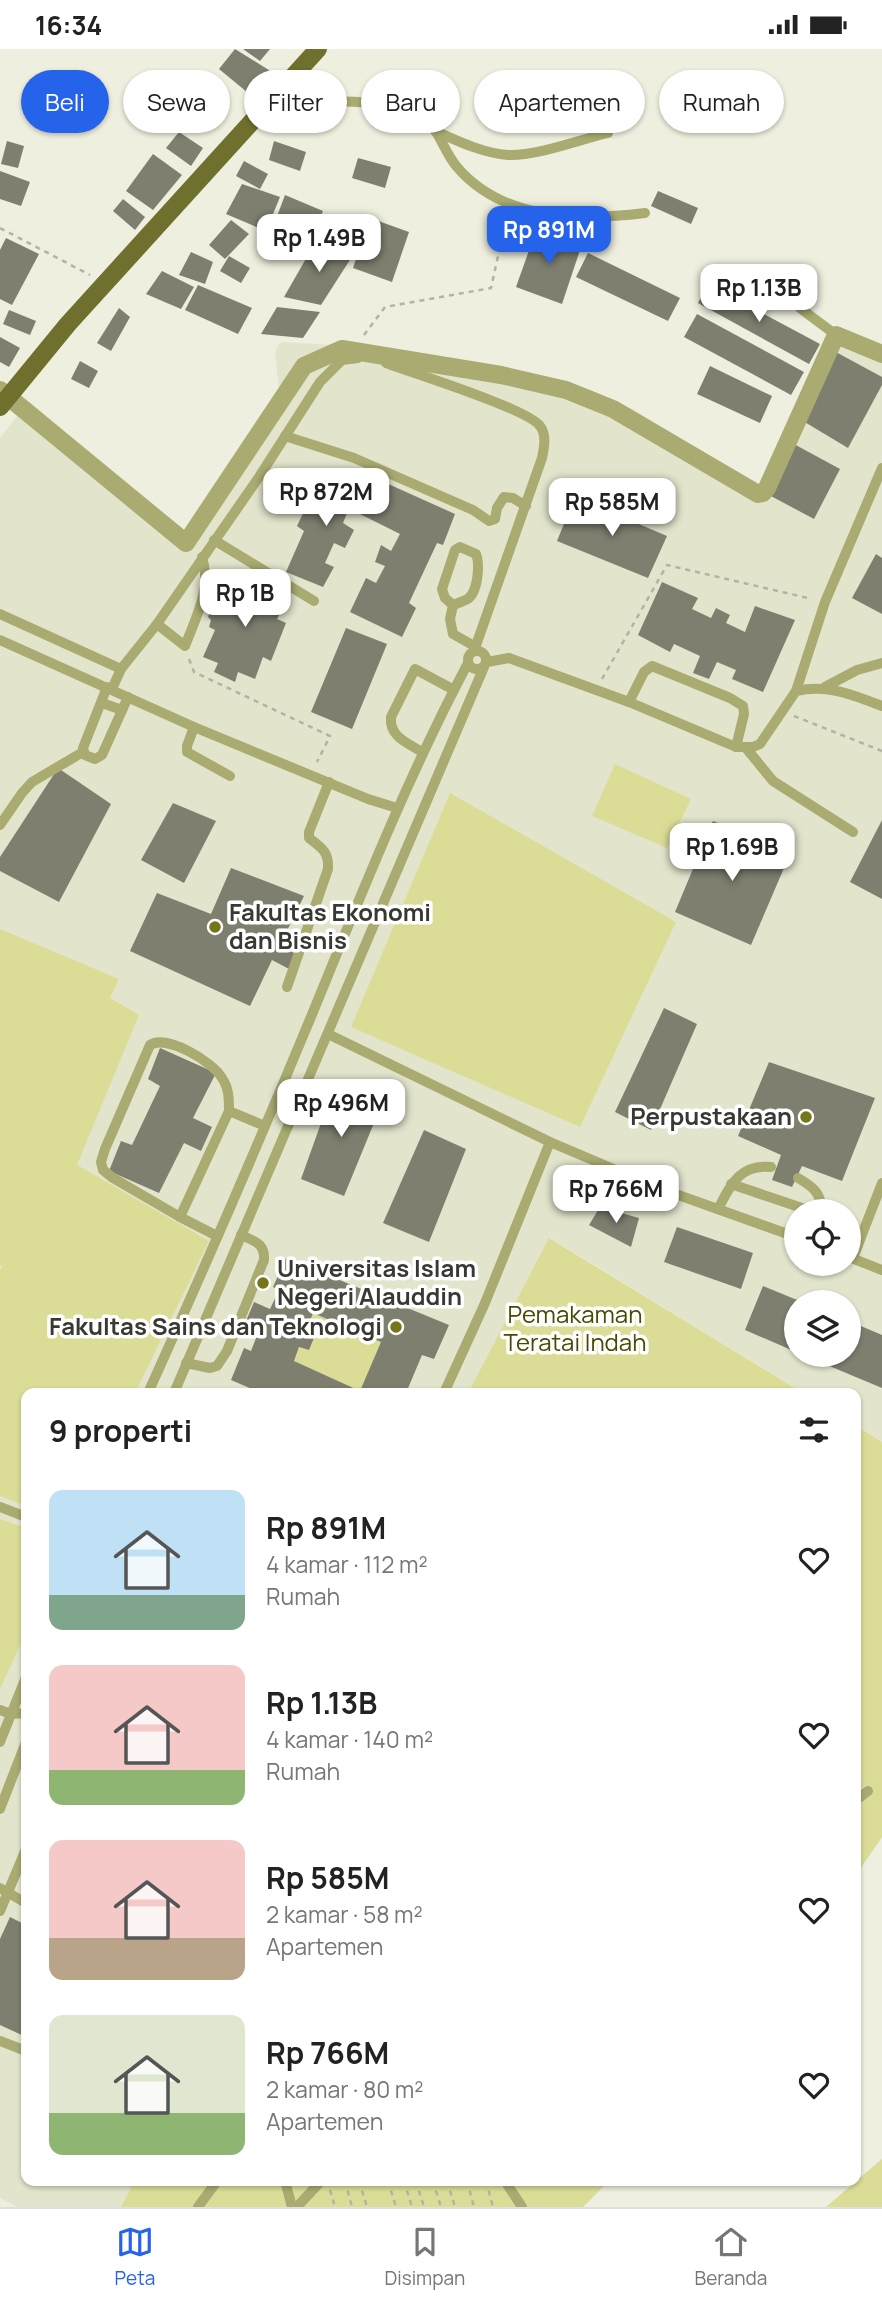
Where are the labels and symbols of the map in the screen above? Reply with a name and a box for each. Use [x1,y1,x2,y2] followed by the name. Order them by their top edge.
[484,207,614,266] pin: Rp 891M
[247,215,391,274] pin: Rp 1.49B
[687,265,831,324] pin: Rp 1.13B
[261,469,391,528] pin: Rp 872M
[547,479,677,538] pin: Rp 585M
[196,569,294,629] pin: Rp 1B
[660,823,804,883] pin: Rp 1.69B
[229,895,431,956] place label: Fakultas Ekonomi dan Bisnis
[207,919,223,935] marker: Fakultas Ekonomi dan Bisnis
[276,1079,406,1139] pin: Rp 496M
[630,1099,792,1132] place label: Perpustakaan
[798,1109,814,1125] marker: Perpustakaan
[551,1165,681,1225] pin: Rp 766M
[277,1251,476,1312] place label: Universitas Islam Negeri Alauddin
[255,1275,271,1291] marker: Universitas Islam Negeri Alauddin
[504,1297,646,1358] park label: Pemakaman Teratai Indah
[49,1309,382,1342] place label: Fakultas Sains dan Teknologi
[388,1319,404,1335] marker: Fakultas Sains dan Teknologi

